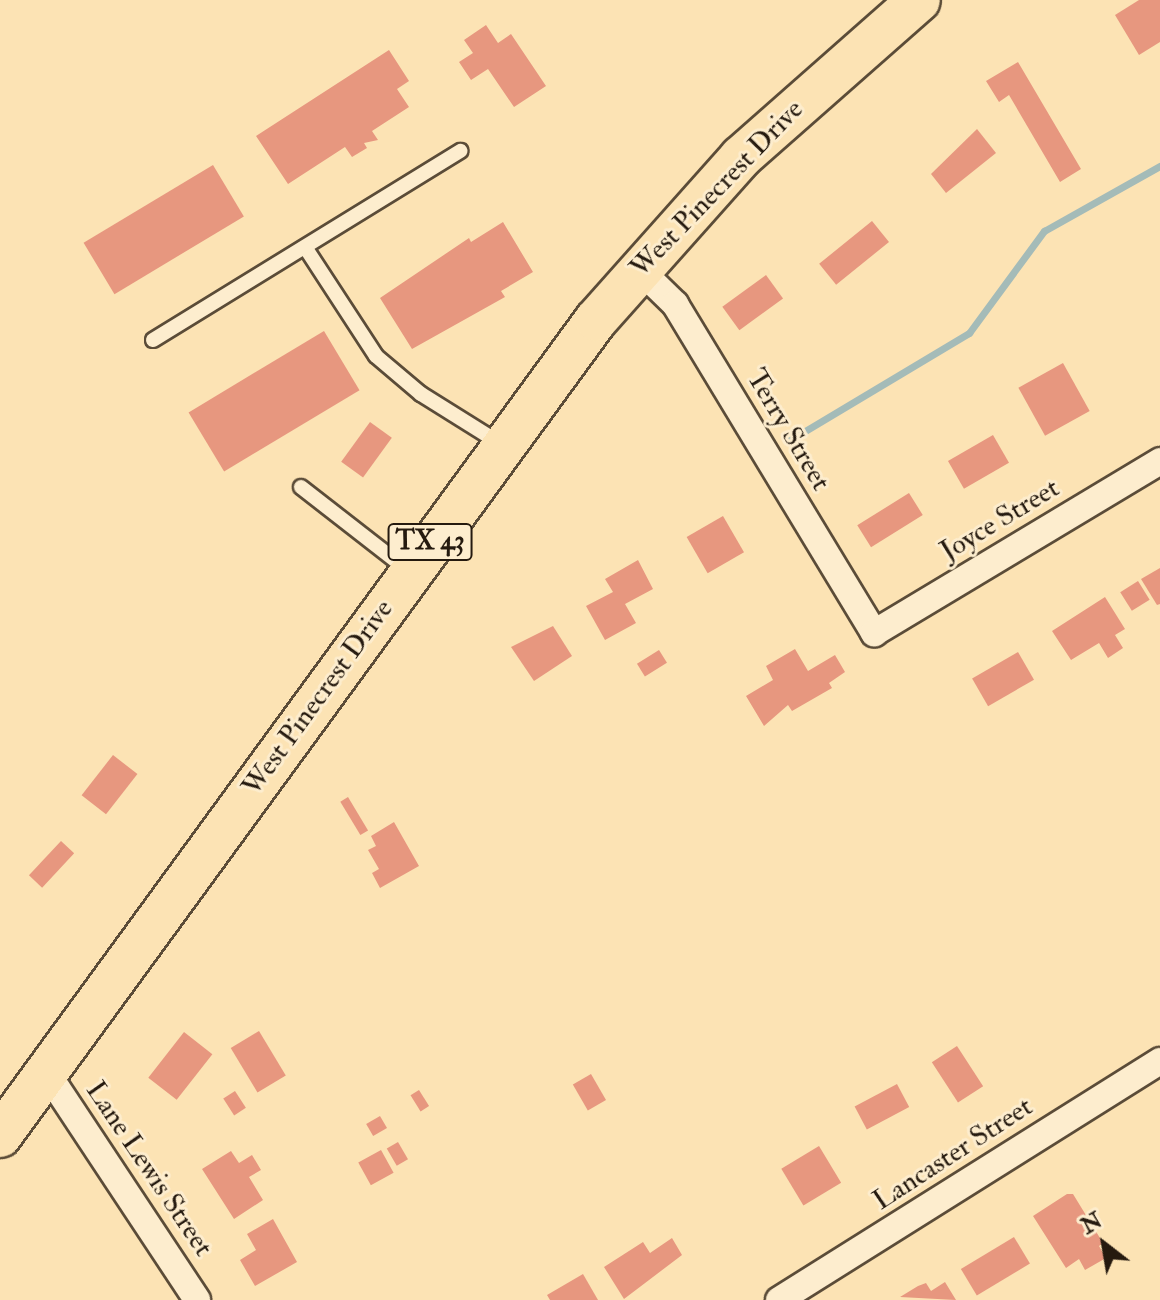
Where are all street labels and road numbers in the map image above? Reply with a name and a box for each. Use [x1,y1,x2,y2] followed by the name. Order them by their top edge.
[624,93,810,285] street label: West Pinecrest Drive
[739,363,837,497] street label: Terry Street
[935,471,1065,569] street label: Joyce Street
[386,520,474,564] road number: TX 43
[236,593,400,803] street label: West Pinecrest Drive
[78,1075,220,1263] street label: Lane Lewis Street
[867,1090,1039,1218] street label: Lancaster Street

